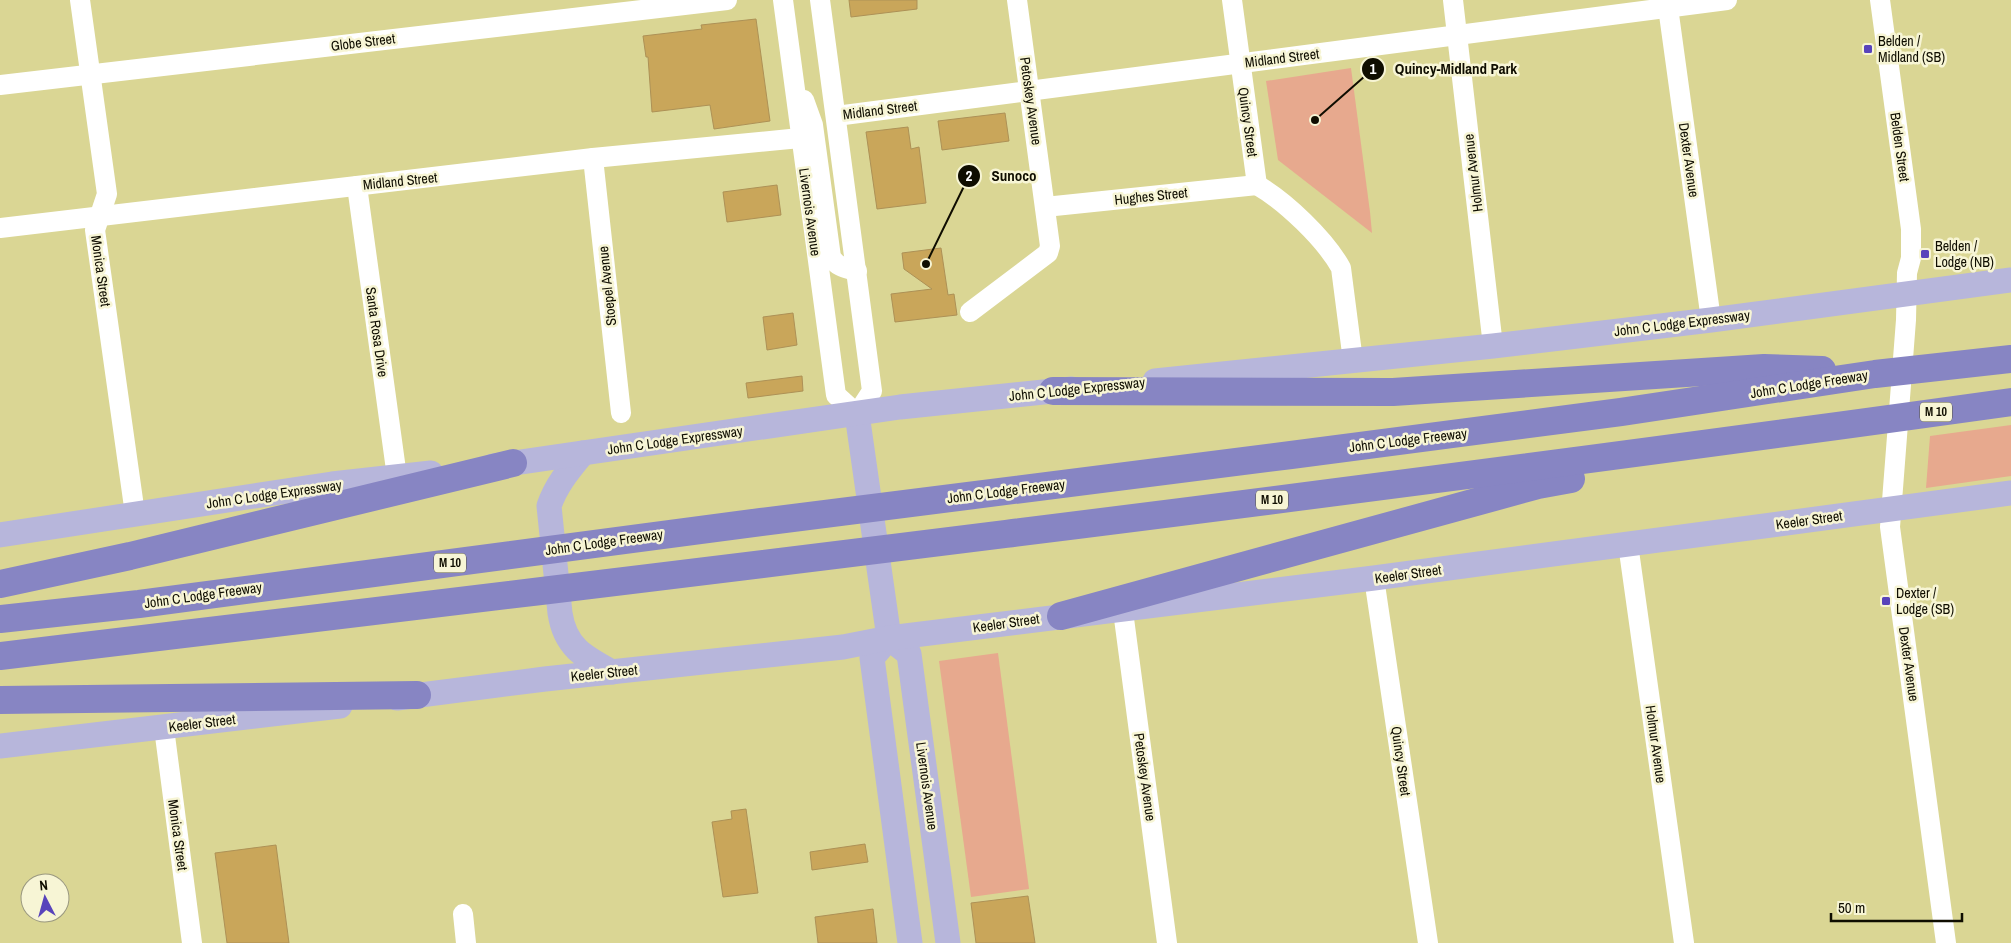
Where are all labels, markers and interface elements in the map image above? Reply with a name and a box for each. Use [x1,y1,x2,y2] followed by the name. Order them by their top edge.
[330,29,396,55] street label: Globe Street
[1878,32,1945,66] place label: Belden / Midland (SB)
[1862,43,1874,55] marker: Belden / Midland (SB)
[1244,45,1320,71] street label: Midland Street
[1360,54,1527,84] callout: Quincy-Midland Park
[1016,56,1046,146] street label: Petoskey Avenue
[1370,58,1377,79] text: 1
[1395,58,1517,79] text: Quincy-Midland Park
[1234,86,1262,158] street label: Quincy Street
[842,97,918,123] street label: Midland Street
[1886,111,1914,183] street label: Belden Street
[1675,122,1703,198] street label: Dexter Avenue
[1459,133,1487,213] street label: Holmur Avenue
[956,161,1046,191] callout: Sunoco
[966,165,973,186] text: 2
[991,165,1037,186] text: Sunoco
[795,167,825,257] street label: Livernois Avenue
[362,168,438,194] street label: Midland Street
[1114,183,1188,209] street label: Hughes Street
[87,234,115,308] street label: Monica Street
[1935,237,1994,271] place label: Belden / Lodge (NB)
[594,245,620,327] street label: Stoepel Avenue
[1919,248,1931,260] marker: Belden / Lodge (NB)
[362,286,392,378] street label: Santa Rosa Drive
[1613,306,1751,340] street label: John C Lodge Expressway
[1749,366,1869,402] street label: John C Lodge Freeway
[1008,373,1146,405] street label: John C Lodge Expressway
[1920,402,1952,422] road number: M 10
[606,422,744,458] street label: John C Lodge Expressway
[1348,424,1468,456] street label: John C Lodge Freeway
[946,475,1066,507] street label: John C Lodge Freeway
[205,476,343,512] street label: John C Lodge Expressway
[1256,490,1288,510] road number: M 10
[1775,506,1843,534] street label: Keeler Street
[544,525,664,559] street label: John C Lodge Freeway
[434,554,466,572] road number: M 10
[1374,560,1442,588] street label: Keeler Street
[143,578,263,612] street label: John C Lodge Freeway
[1896,584,1954,618] place label: Dexter / Lodge (SB)
[1880,595,1892,607] marker: Dexter / Lodge (SB)
[972,609,1040,637] street label: Keeler Street
[1895,626,1923,702] street label: Dexter Avenue
[570,661,638,685] street label: Keeler Street
[1642,704,1670,784] street label: Holmur Avenue
[168,710,236,736] street label: Keeler Street
[1387,725,1415,797] street label: Quincy Street
[1130,732,1160,822] street label: Petoskey Avenue
[912,741,942,831] street label: Livernois Avenue
[164,798,192,872] street label: Monica Street
[20,873,70,923] north arrow
[39,876,49,894] text: N
[1831,890,1962,922] scale bar
[1838,897,1865,918] text: 50 m

